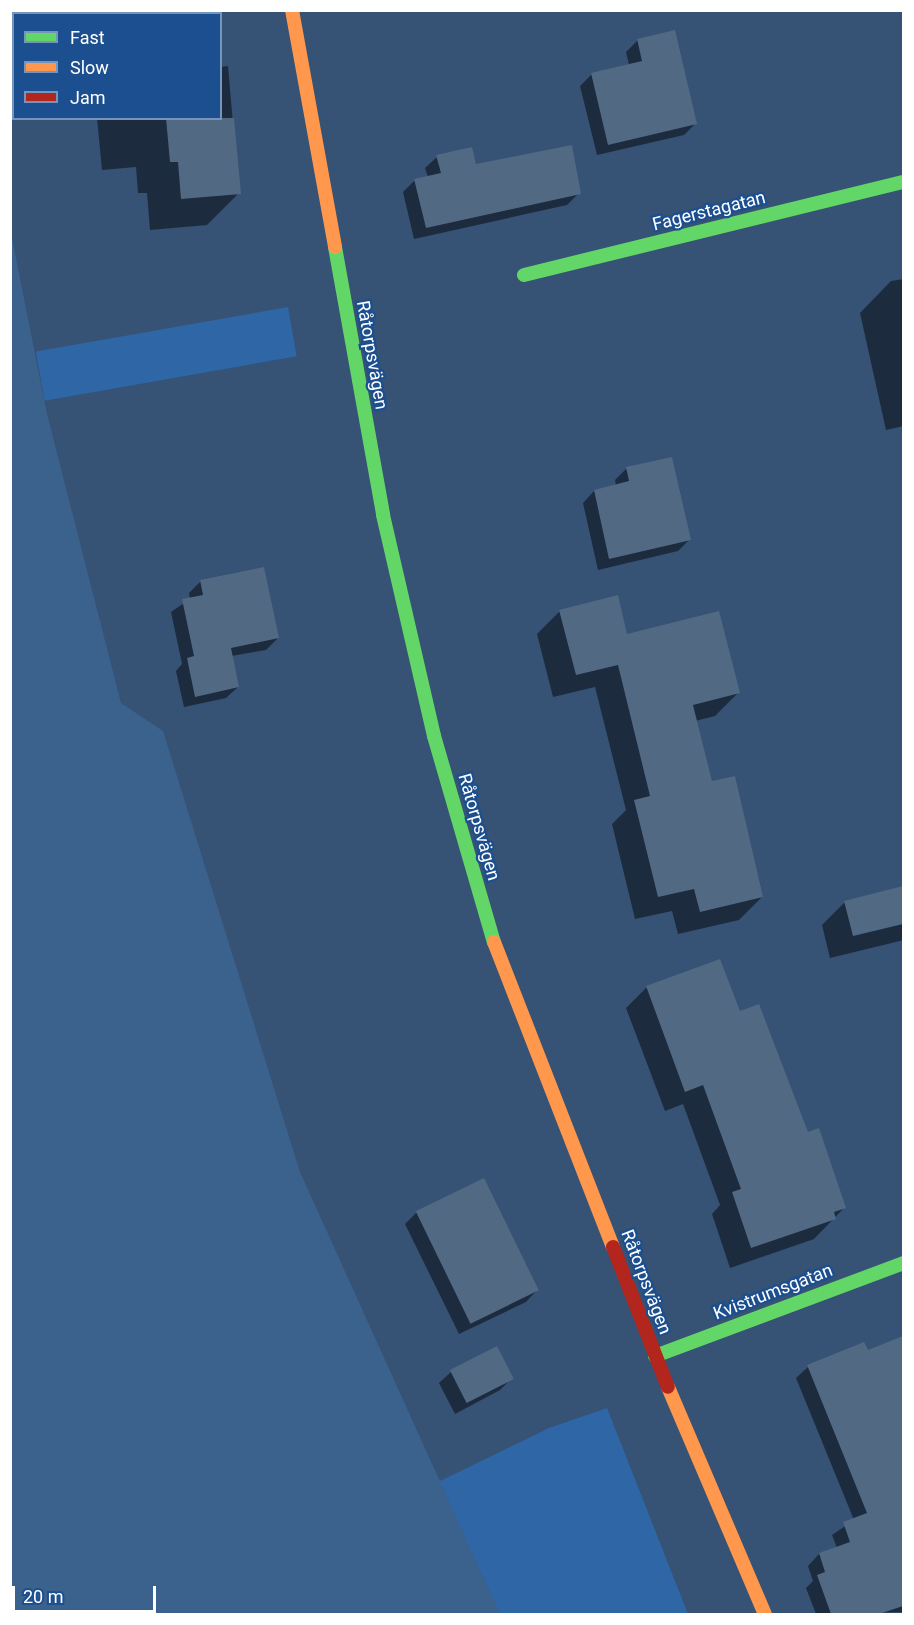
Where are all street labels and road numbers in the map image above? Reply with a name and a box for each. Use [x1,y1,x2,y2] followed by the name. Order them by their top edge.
[650,187,768,235] street label: Fagerstagatan
[352,299,392,411] street label: Råtorpsvägen
[453,771,505,883] street label: Råtorpsvägen
[616,1227,676,1337] street label: Råtorpsvägen
[710,1259,836,1325] street label: Kvistrumsgatan

